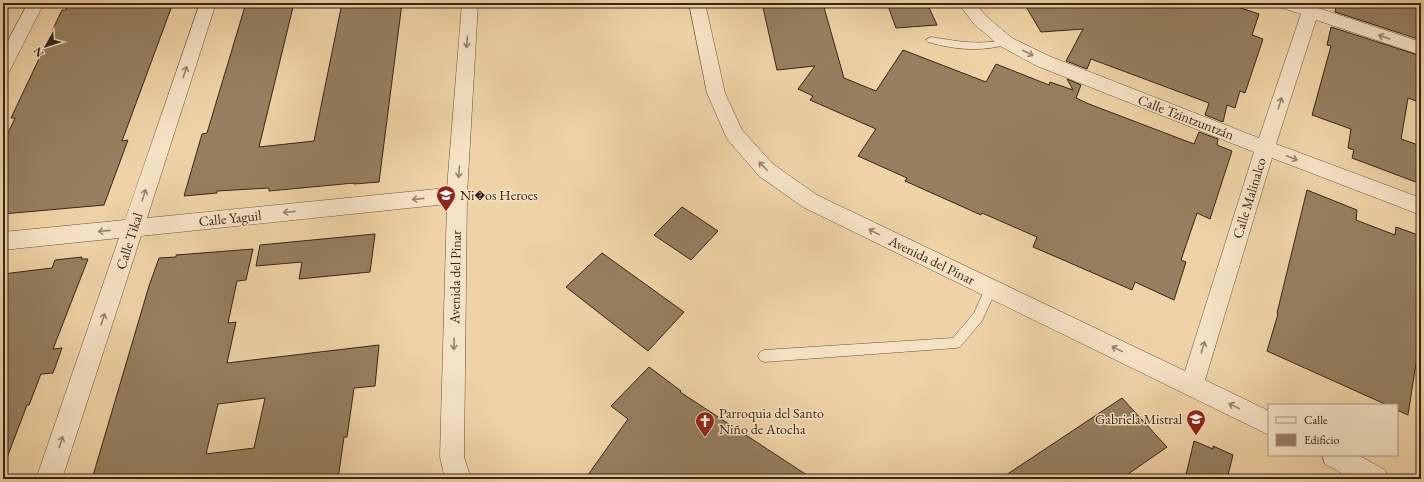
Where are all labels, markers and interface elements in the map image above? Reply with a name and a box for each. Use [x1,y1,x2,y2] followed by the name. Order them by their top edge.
[26,26,66,66] north arrow
[1378,33,1391,40] one-way arrow
[464,35,471,48] one-way arrow
[30,44,46,60] text: N
[1022,50,1034,57] one-way arrow
[182,66,189,79] one-way arrow
[1135,90,1237,144] street label: Calle Tzintzuntzán
[1276,97,1284,109] one-way arrow
[1228,155,1270,241] street label: Calle Malinalco
[1286,155,1298,163] one-way arrow
[758,161,768,171] one-way arrow
[455,165,462,178] one-way arrow
[435,184,457,212] school or university icon: Ni�os Heroes
[460,186,538,204] place label: Ni�os Heroes
[141,189,148,202] one-way arrow
[412,195,425,203] one-way arrow
[198,206,263,230] street label: Calle Yaguil
[283,208,296,216] one-way arrow
[111,210,147,272] street label: Calle Tikal
[98,227,111,234] one-way arrow
[868,228,880,235] one-way arrow
[445,230,465,325] street label: Avenida del Pinar
[885,231,978,289] street label: Avenida del Pinar
[99,313,107,325] one-way arrow
[450,337,458,350] one-way arrow
[1200,341,1207,354] one-way arrow
[1111,345,1123,352] one-way arrow
[1228,402,1240,409] one-way arrow
[719,404,824,438] place label: Parroquia del Santo Niño de Atocha
[1268,404,1398,456] legend
[1185,408,1207,436] school or university icon: Gabriela Mistral
[694,410,716,438] church icon: Parroquia del Santo Niño de Atocha
[1095,410,1183,428] place label: Gabriela Mistral
[1304,412,1328,428] text: Calle
[1304,432,1340,448] text: Edificio
[58,436,66,448] one-way arrow

